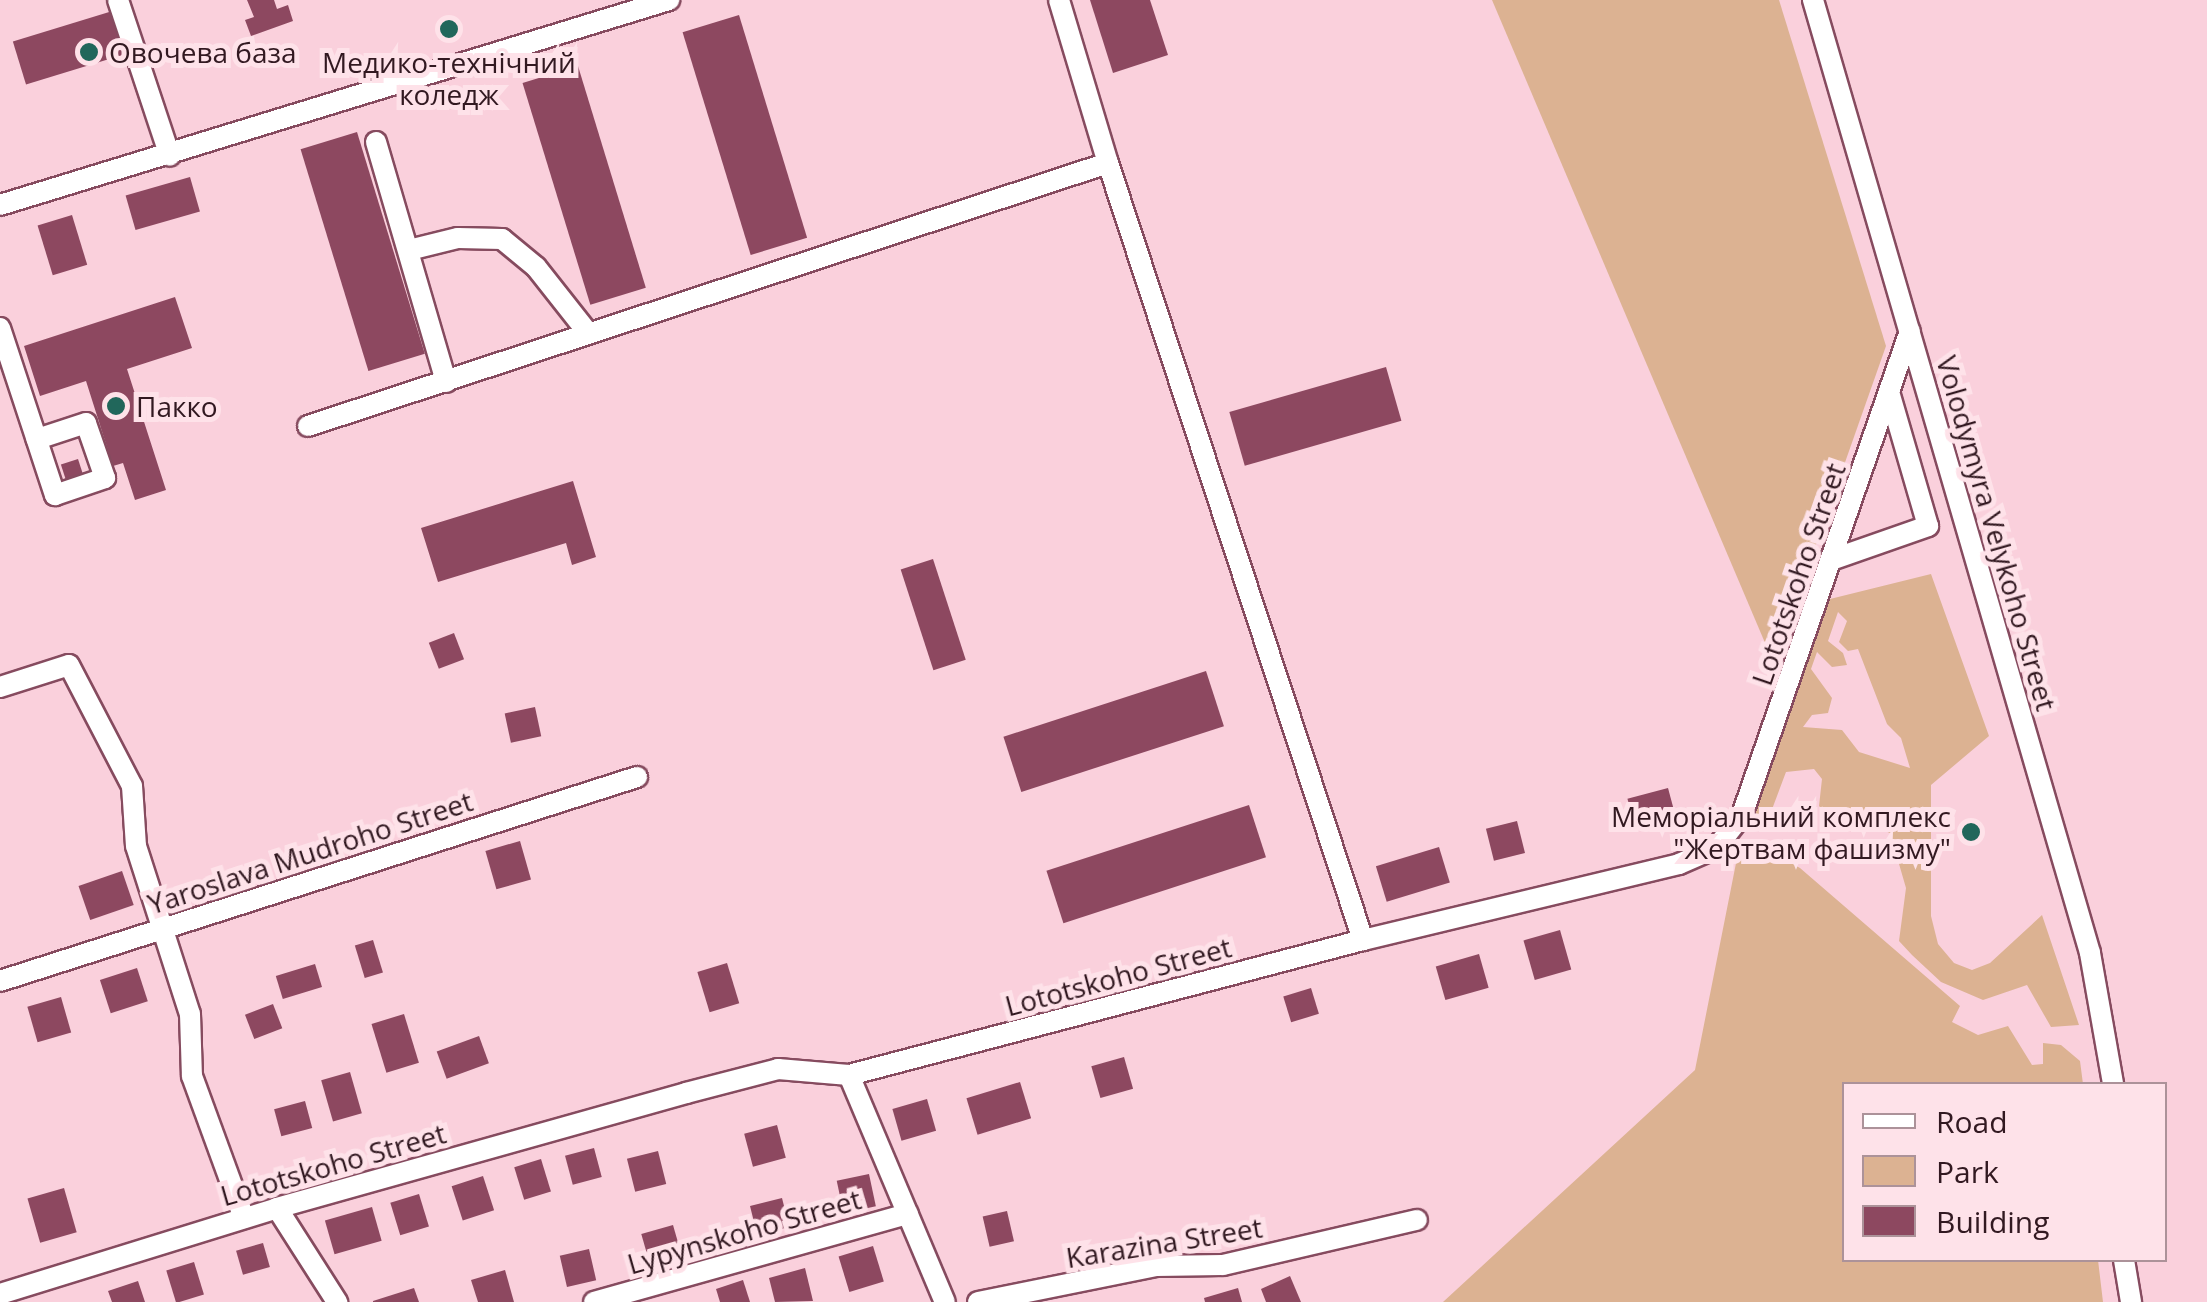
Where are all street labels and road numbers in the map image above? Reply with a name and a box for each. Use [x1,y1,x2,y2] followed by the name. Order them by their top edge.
[1930,352,2064,714] street label: Volodymyra Velykoho Street
[1744,459,1852,689] street label: Lototskoho Street
[143,784,477,920] street label: Yaroslava Mudroho Street
[1001,930,1235,1022] street label: Lototskoho Street
[217,1116,449,1212] street label: Lototskoho Street
[623,1182,865,1280] street label: Lypynskoho Street
[1064,1210,1264,1274] street label: Karazina Street

